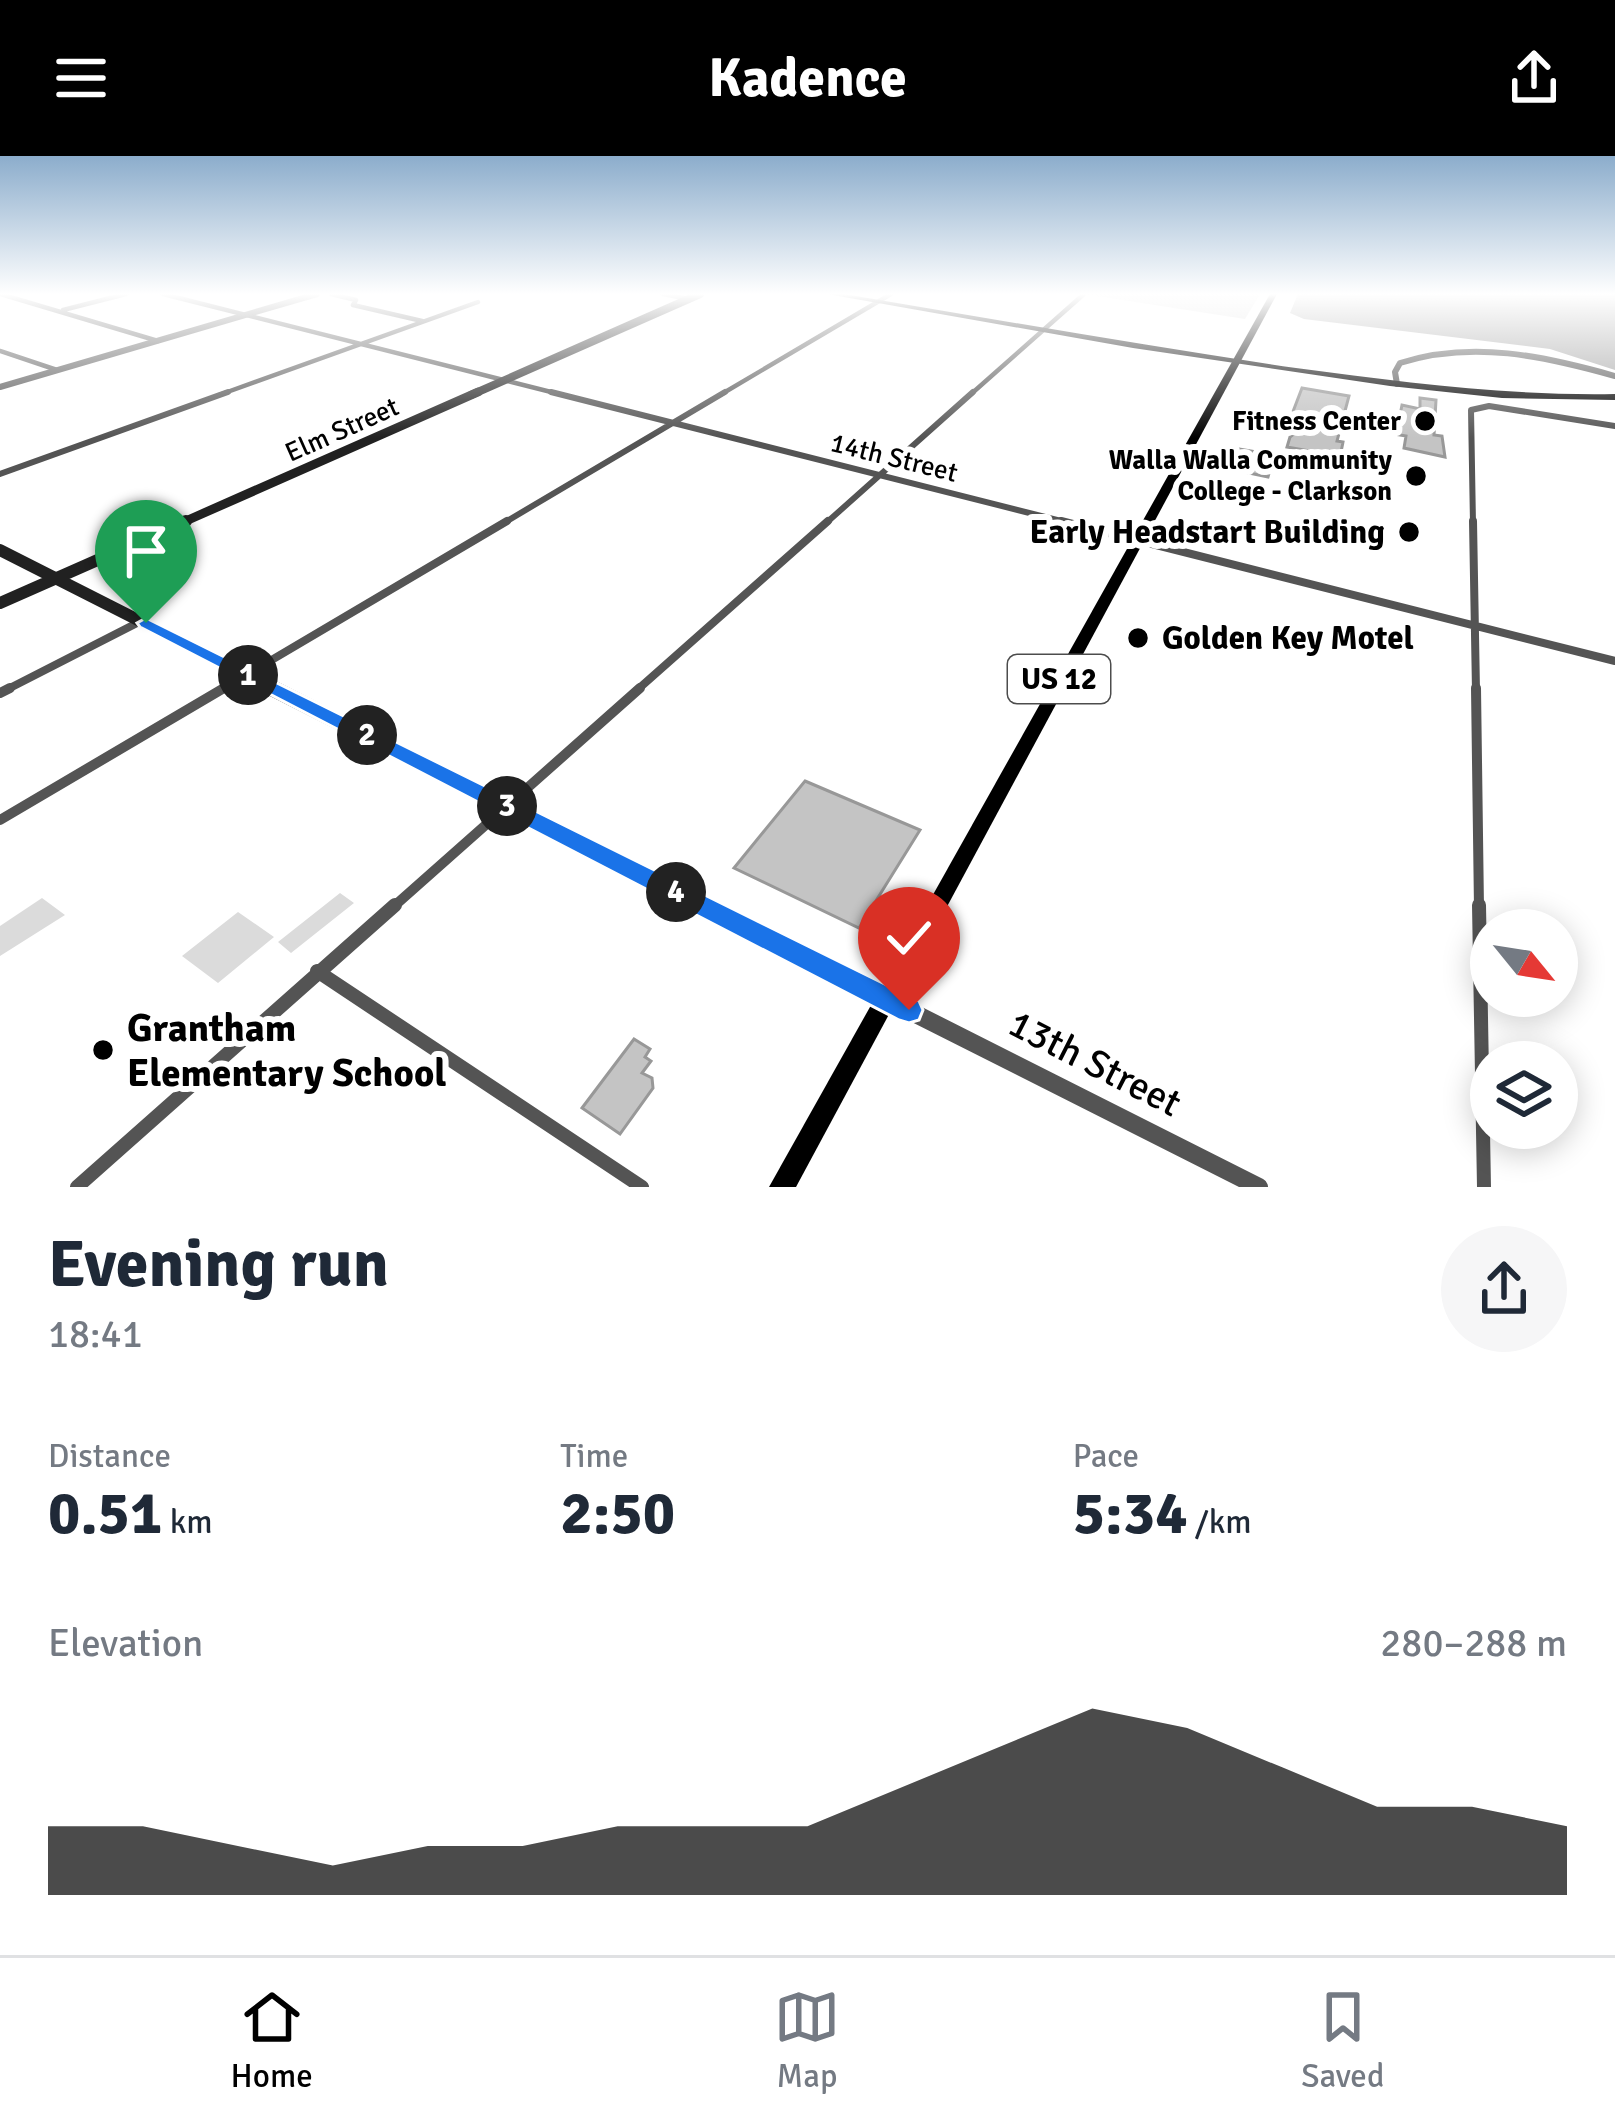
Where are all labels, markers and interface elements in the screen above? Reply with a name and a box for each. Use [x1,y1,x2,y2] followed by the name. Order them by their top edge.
[48,45,114,111] icon: menu
[708,45,907,112] text: Kadence
[1501,45,1567,111] icon: share
[280,390,404,470] street label: Elm Street
[1232,405,1401,438] place label: Fitness Center
[1412,408,1438,434] marker: Fitness Center
[827,426,961,490] street label: 14th Street
[1109,444,1393,508] place label: Walla Walla Community College - Clarkson
[1403,463,1429,489] marker: Walla Walla Community College - Clarkson
[95,500,197,623] pin
[1030,512,1385,553] place label: Early Headstart Building
[113,518,179,584] icon: arrive
[1396,519,1422,545] marker: Early Headstart Building
[1162,618,1414,659] place label: Golden Key Motel
[1125,625,1151,651] marker: Golden Key Motel
[218,645,278,705] pin: 1
[239,654,257,695] text: 1
[1008,655,1110,703] road number: US 12
[337,705,397,765] pin: 2
[358,714,376,755] text: 2
[477,776,537,836] pin: 3
[498,785,516,826] text: 3
[646,862,706,922] pin: 4
[667,871,685,912] text: 4
[858,887,960,1010] pin
[876,905,942,971] icon: check
[1470,909,1578,1017] north arrow
[1470,909,1578,1149] map controls
[1001,999,1189,1127] street label: 13th Street
[127,1004,446,1097] place label: Grantham Elementary School
[90,1037,116,1063] marker: Grantham Elementary School
[1470,1041,1578,1149] button: layers
[48,1224,389,1305] text: Evening run
[1441,1226,1567,1352] button: share
[48,1310,143,1358] text: 18:41
[48,1436,171,1477] text: Distance
[560,1436,628,1477] text: Time
[1073,1436,1139,1477] text: Pace
[48,1477,162,1551] text: 0.51
[560,1477,675,1551] text: 2:50
[1073,1477,1188,1551] text: 5:34
[162,1502,213,1543] text: km
[1188,1502,1252,1543] text: /km
[48,1619,203,1667] text: Elevation
[1380,1619,1567,1667] text: 280–288 m
[231,1984,313,2097] tab: Home
[774,1984,840,2097] tab: Map
[1301,1984,1384,2097] tab: Saved

